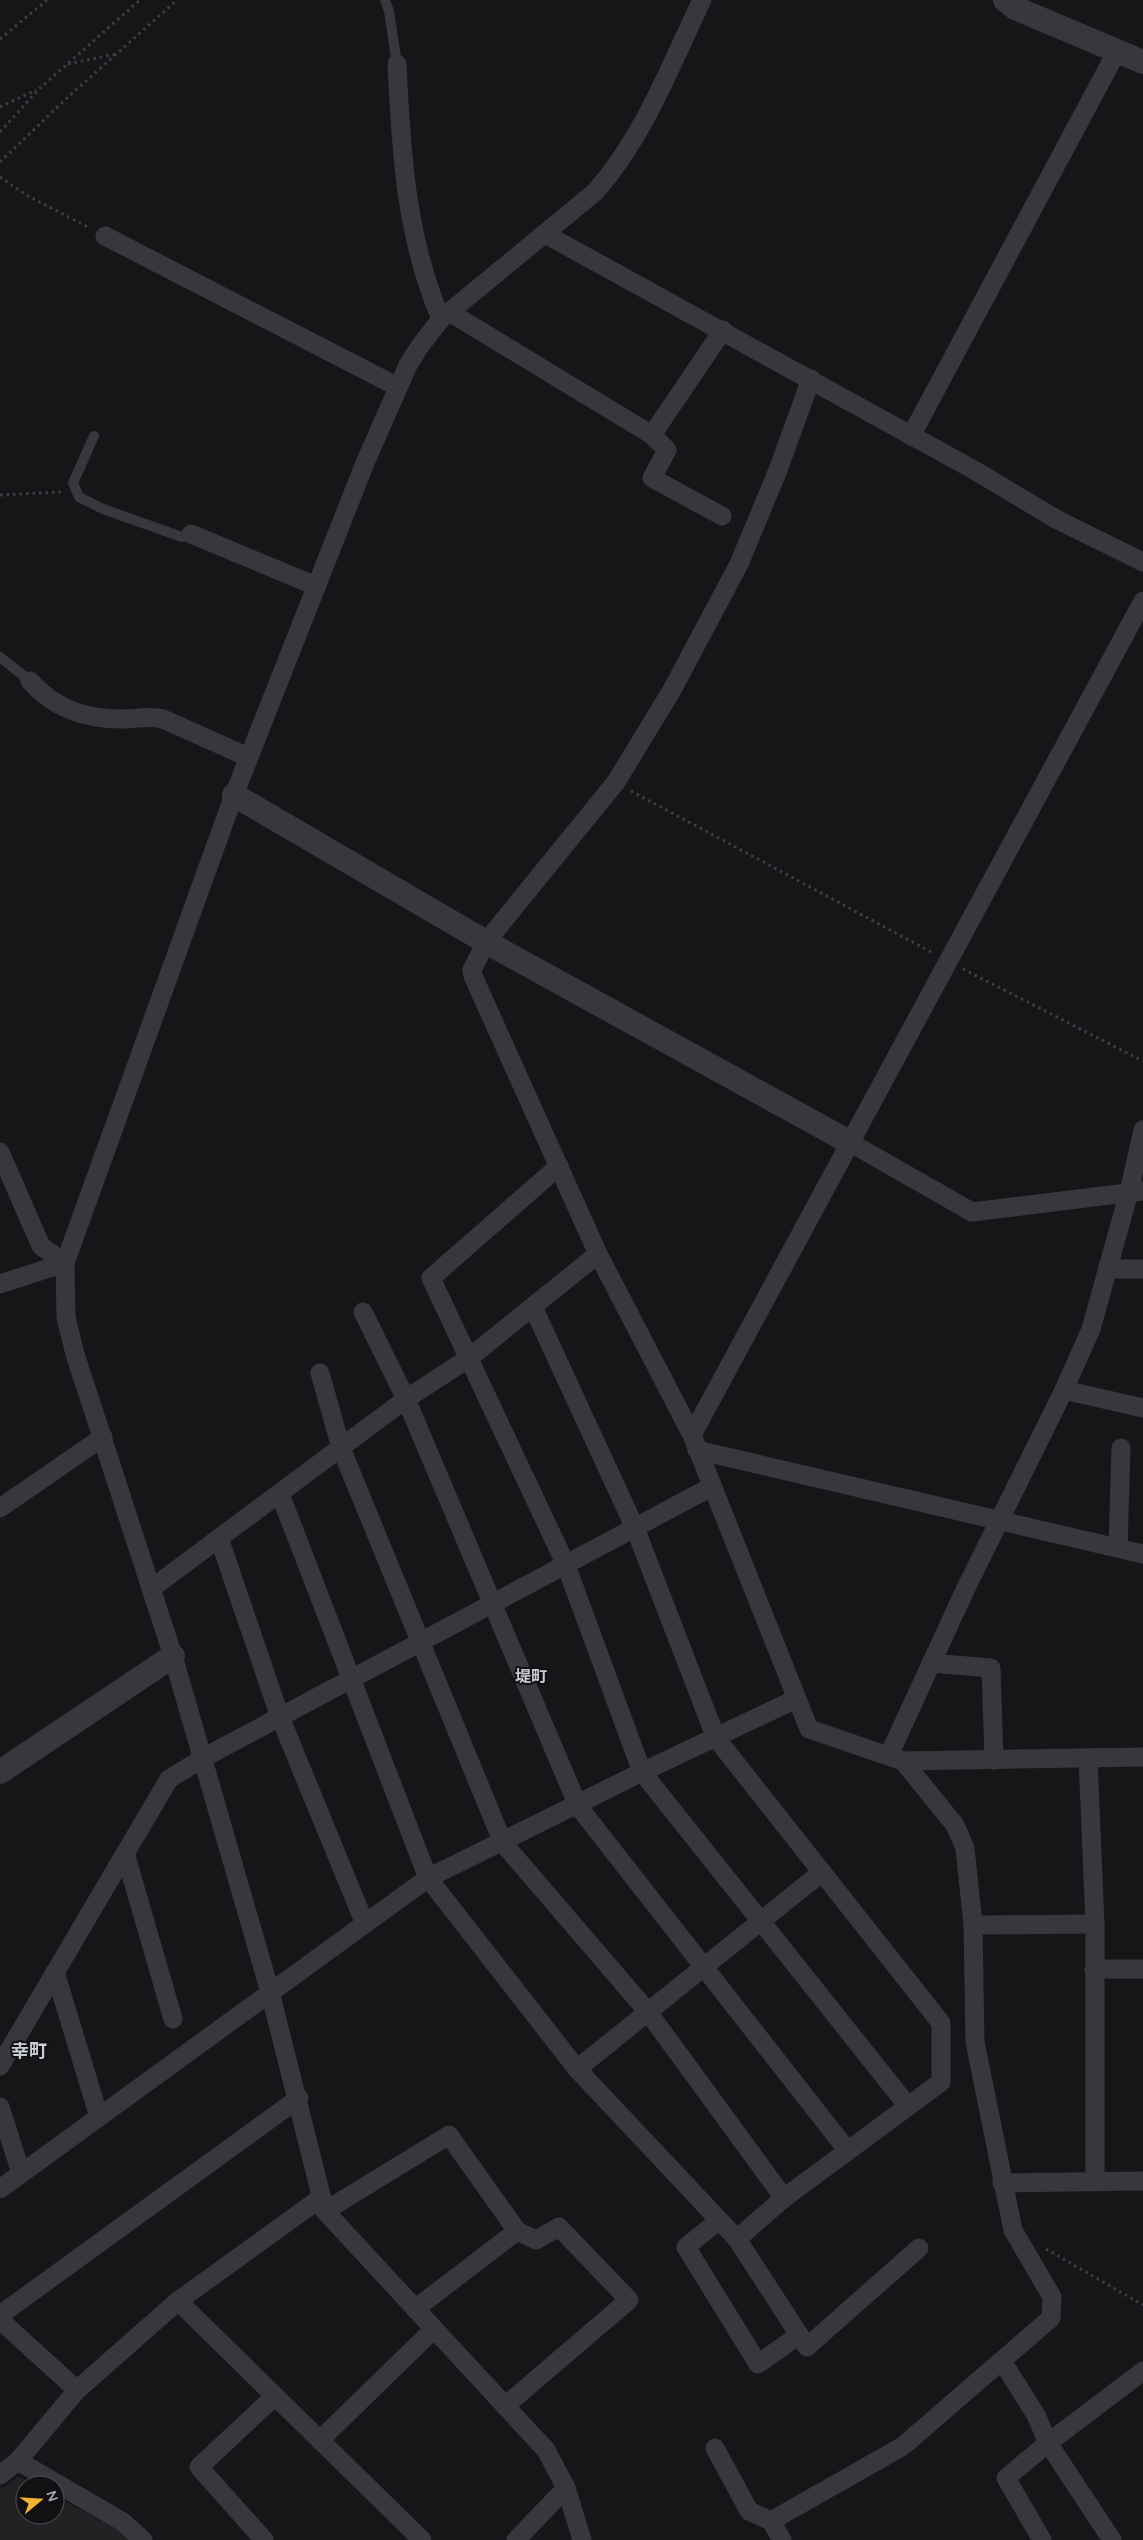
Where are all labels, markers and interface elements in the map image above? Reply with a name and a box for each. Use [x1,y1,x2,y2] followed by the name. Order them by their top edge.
[515,1666,547,1686] district label: 堤町
[11,2039,47,2062] district label: 幸町
[15,2475,65,2525] north arrow
[42,2488,63,2504] text: N

